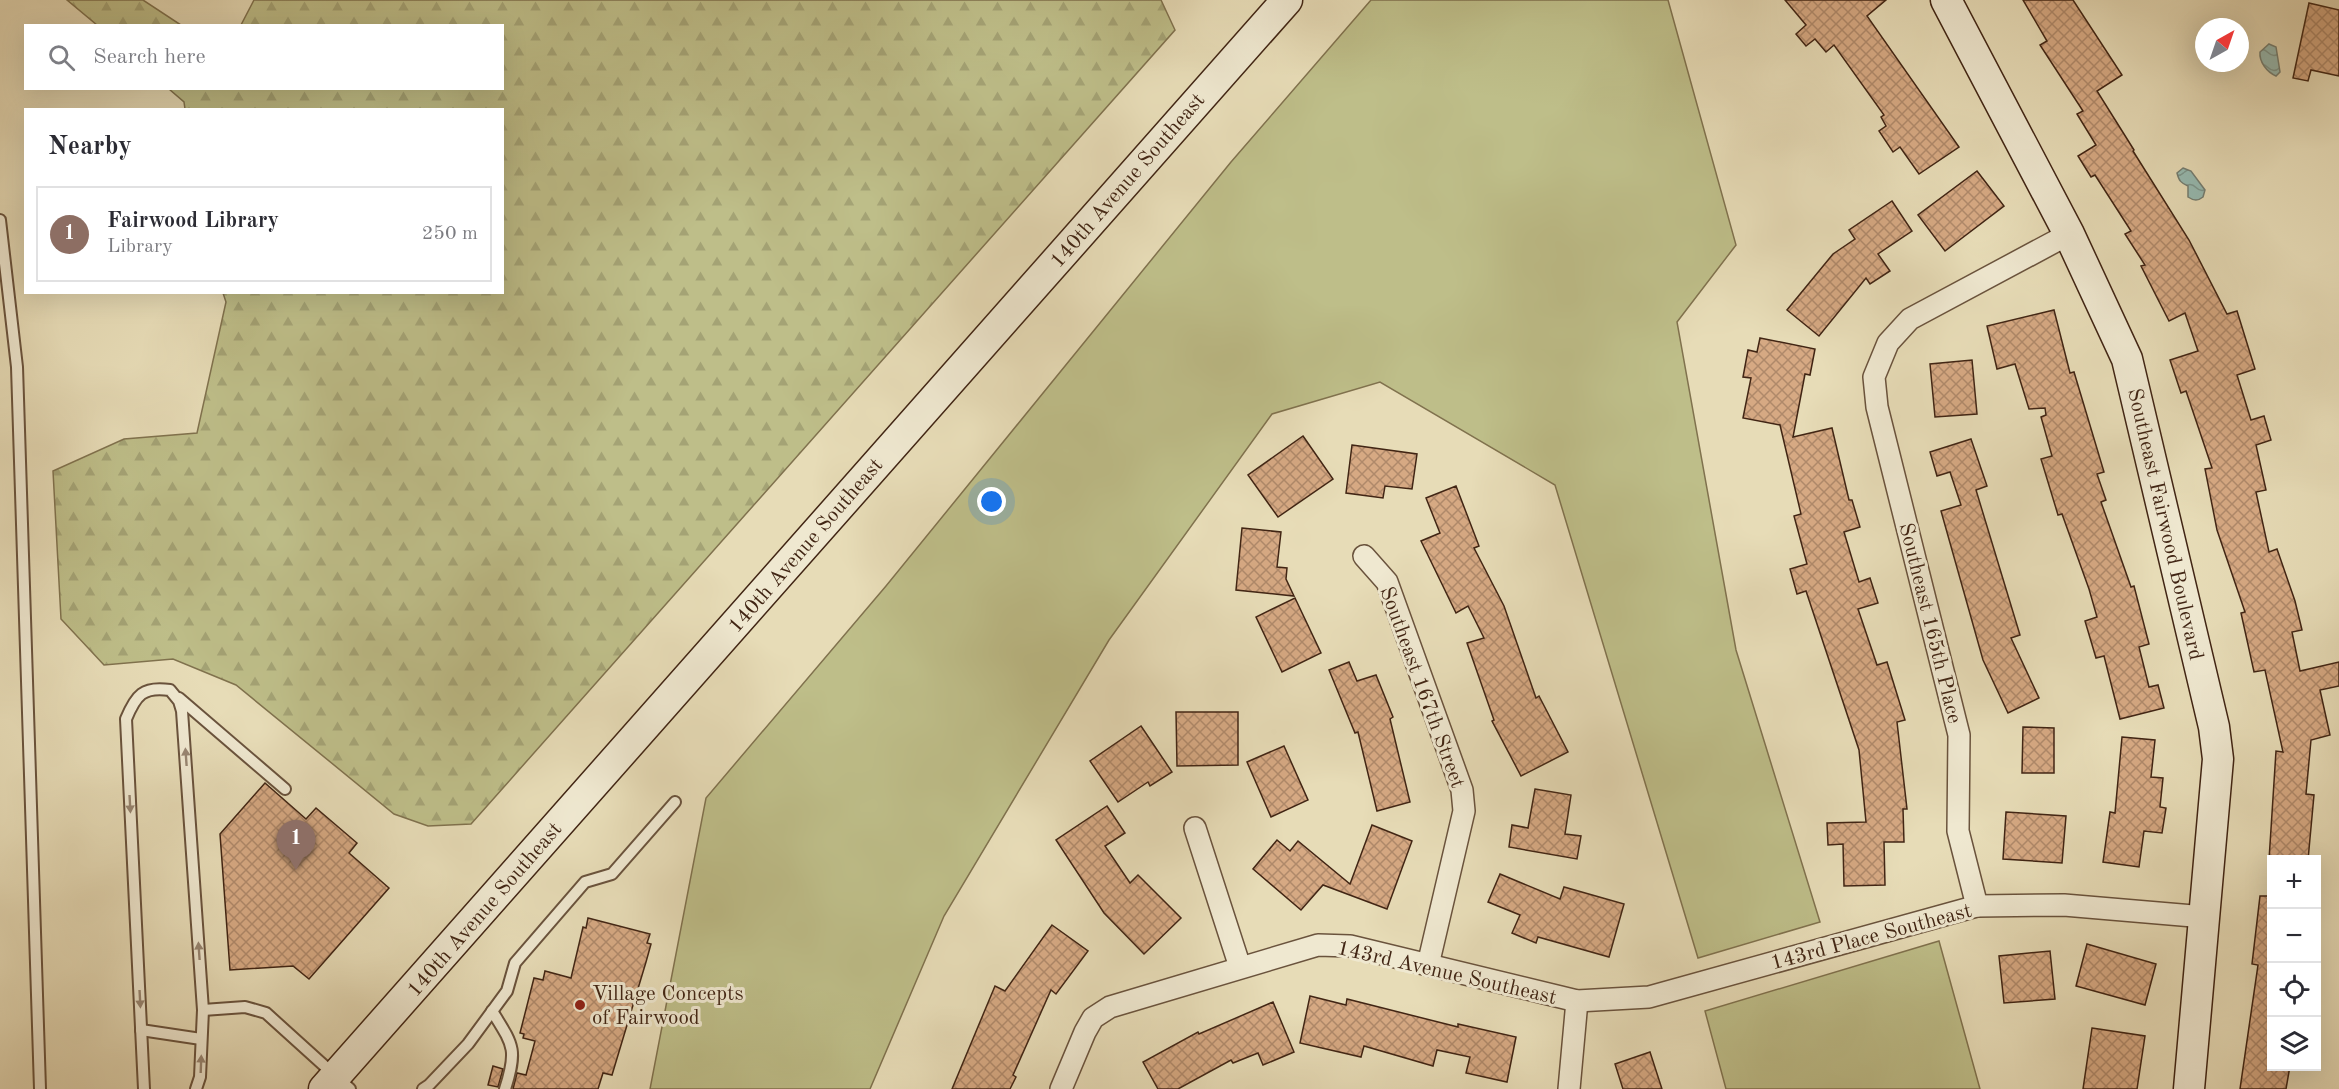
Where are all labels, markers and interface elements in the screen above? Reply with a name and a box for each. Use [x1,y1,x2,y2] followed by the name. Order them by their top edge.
[2195,18,2249,72] north arrow
[24,24,504,90] search box
[45,41,78,74] icon: search
[93,46,206,68] text: Search here
[1047,90,1209,272] street label: 140th Avenue Southeast
[48,134,132,160] text: Nearby
[107,210,279,232] text: Fairwood Library
[64,224,75,244] text: 1
[422,224,478,244] text: 250 m
[107,237,173,257] text: Library
[2123,386,2206,662] street label: Southeast Fairwood Boulevard
[725,455,887,637] street label: 140th Avenue Southeast
[977,487,1006,516] your location
[1894,521,1965,726] street label: Southeast 165th Place
[1375,584,1468,791] street label: Southeast 167th Street
[181,747,190,766] one-way arrow
[126,795,135,814] one-way arrow
[404,819,566,1001] street label: 140th Avenue Southeast
[276,820,316,870] pin: 1
[2267,855,2321,1071] map controls
[2267,855,2321,909] button: +
[1769,901,1974,974] street label: 143rd Place Southeast
[2267,909,2321,963] button: −
[1335,938,1558,1009] street label: 143rd Avenue Southeast
[194,942,203,961] one-way arrow
[2267,963,2321,1017] button: locate
[592,984,744,1029] place label: Village Concepts of Fairwood
[135,990,144,1009] one-way arrow
[573,998,587,1012] marker: Village Concepts of Fairwood
[2267,1017,2321,1071] button: layers
[196,1055,205,1074] one-way arrow

